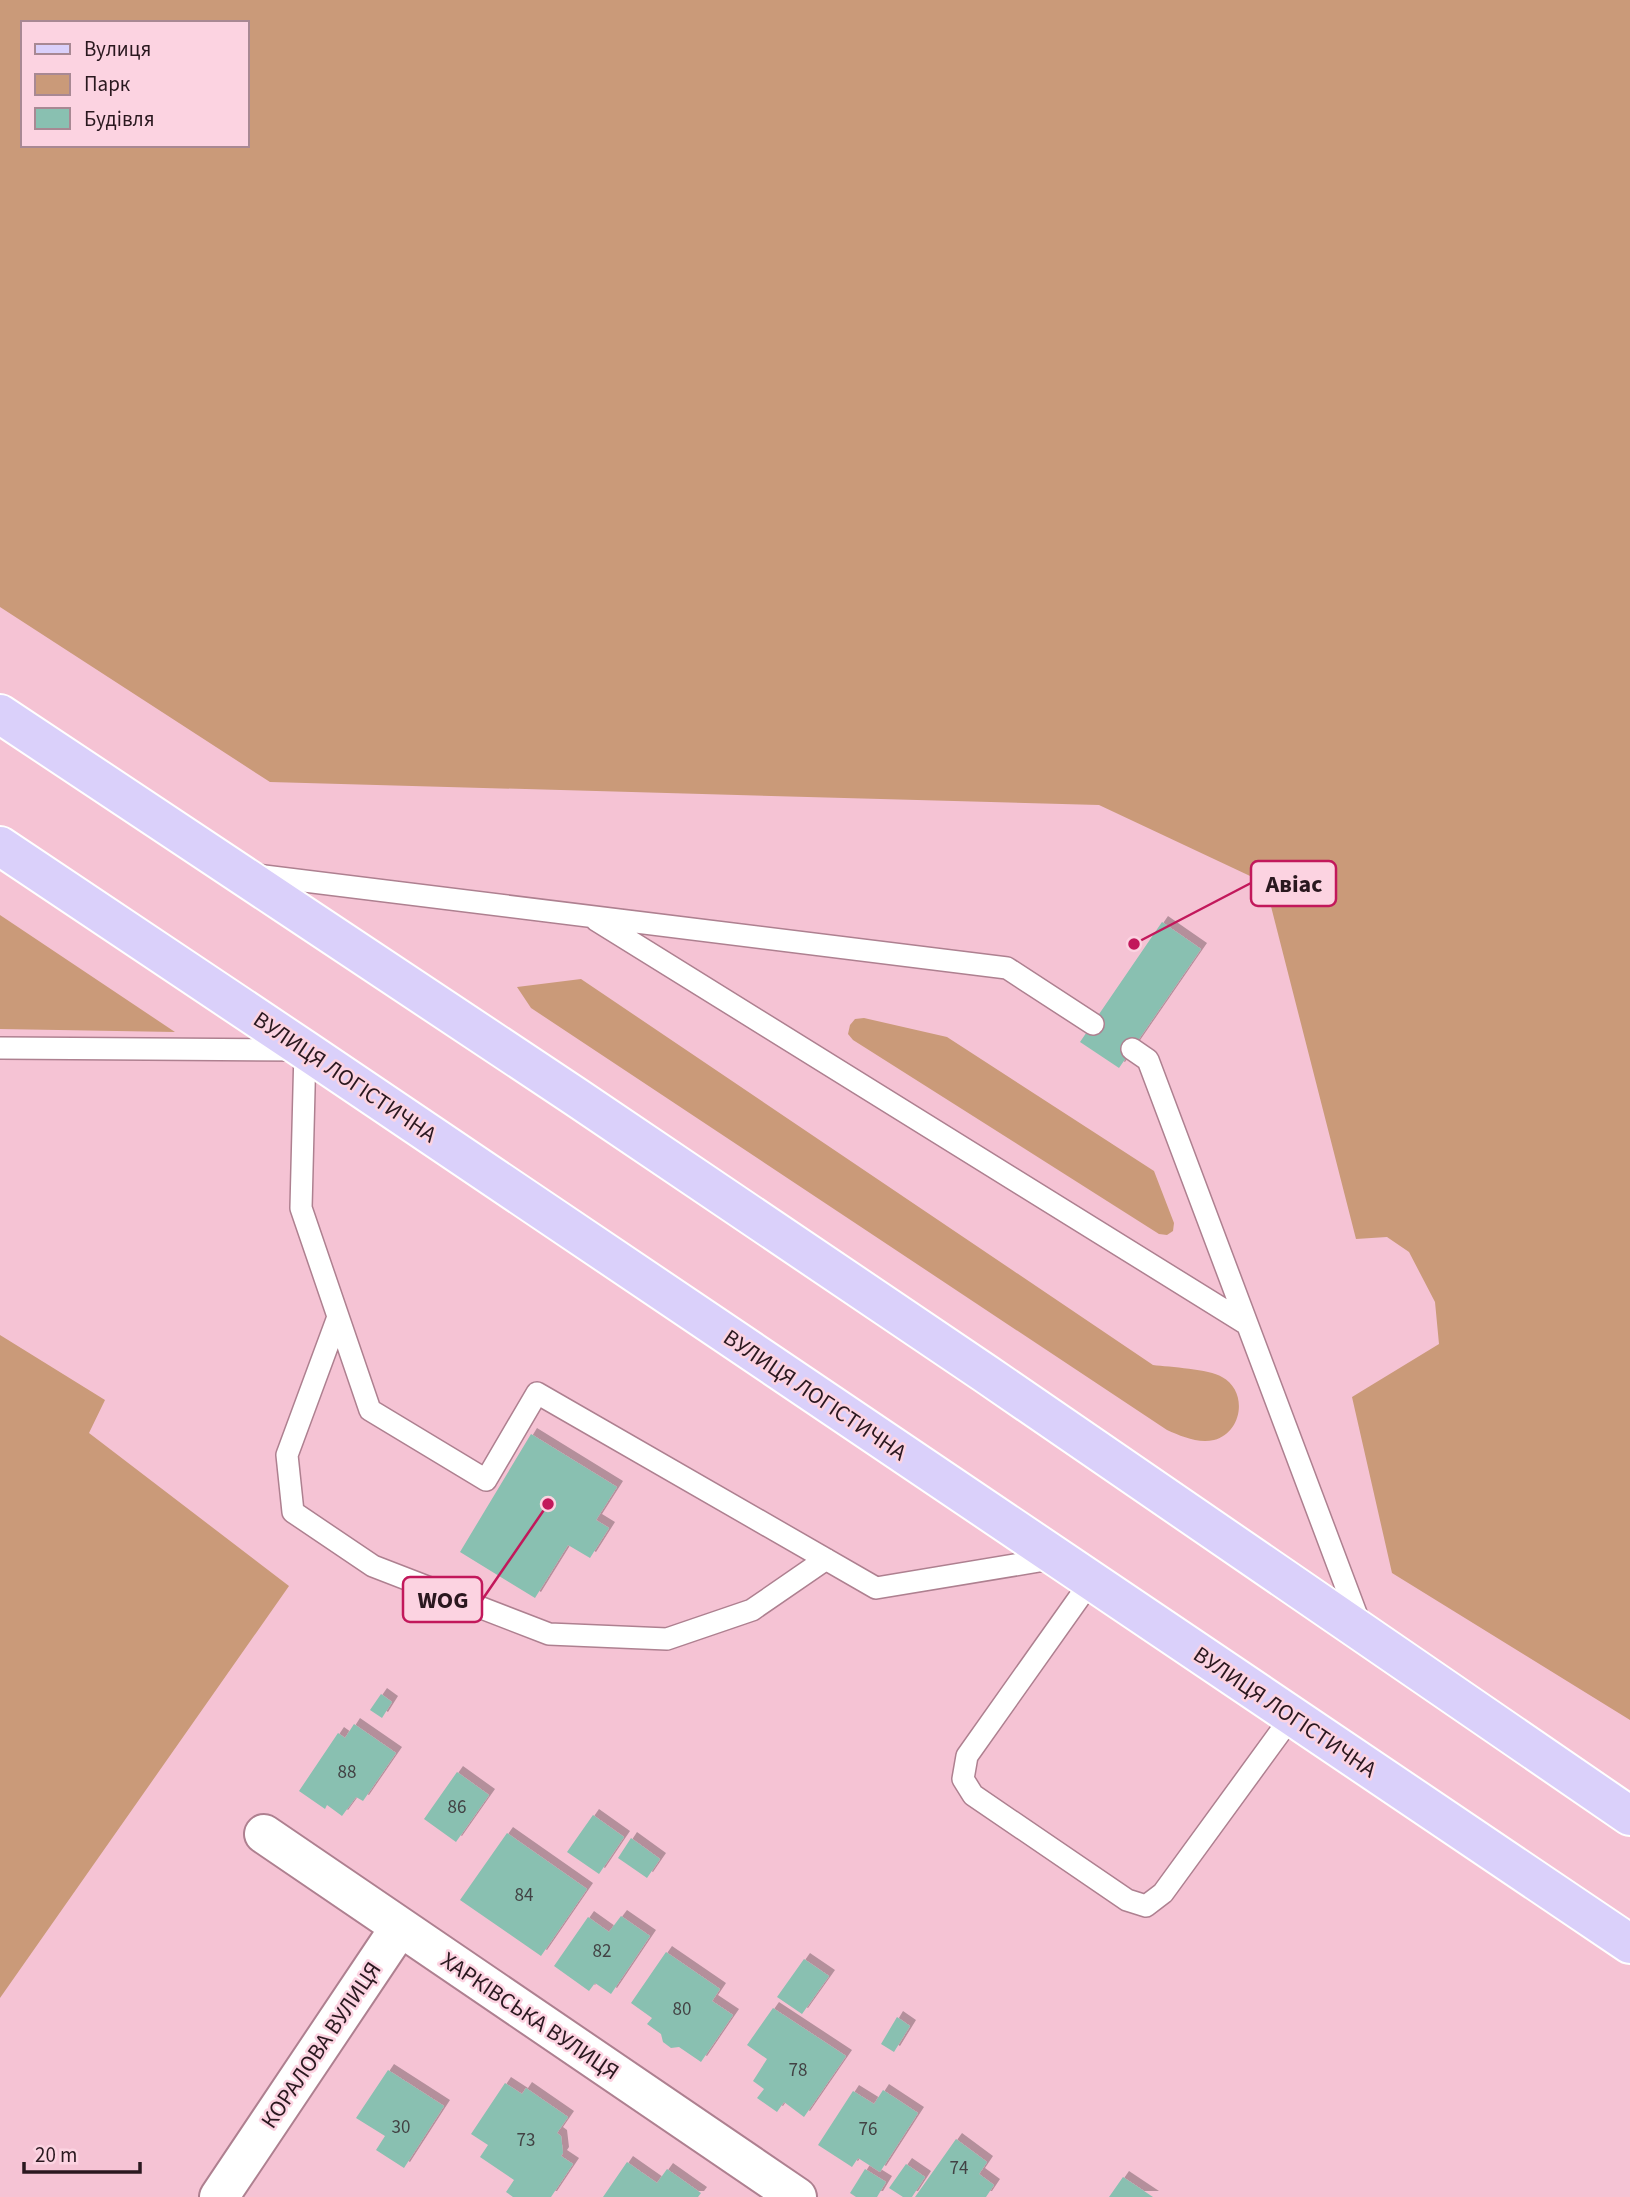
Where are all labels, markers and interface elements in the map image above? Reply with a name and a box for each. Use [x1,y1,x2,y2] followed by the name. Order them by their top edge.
[21,21,248,147] legend
[84,34,151,64] text: Вулиця
[84,69,131,99] text: Парк
[84,104,155,134] text: Будівля
[1251,861,1336,906] callout: Авіас
[1265,867,1322,902] text: Авіас
[247,1003,444,1151] street label: ВУЛИЦЯ ЛОГІСТИЧНА
[717,1321,914,1469] street label: ВУЛИЦЯ ЛОГІСТИЧНА
[403,1577,482,1622] callout: WOG
[417,1583,469,1618] text: WOG
[1187,1638,1384,1786] street label: ВУЛИЦЯ ЛОГІСТИЧНА
[338,1759,356,1786] house number: 88
[448,1794,466,1821] house number: 86
[515,1882,533,1909] house number: 84
[593,1938,611,1965] house number: 82
[434,1944,626,2088] street label: ХАРКІВСЬКА ВУЛИЦЯ
[253,1955,389,2135] street label: КОРАЛОВА ВУЛИЦЯ
[673,1996,691,2023] house number: 80
[789,2057,807,2084] house number: 78
[392,2114,410,2141] house number: 30
[859,2116,877,2143] house number: 76
[517,2127,535,2154] house number: 73
[24,2130,140,2174] scale bar
[35,2140,77,2170] text: 20 m
[950,2155,968,2182] house number: 74

